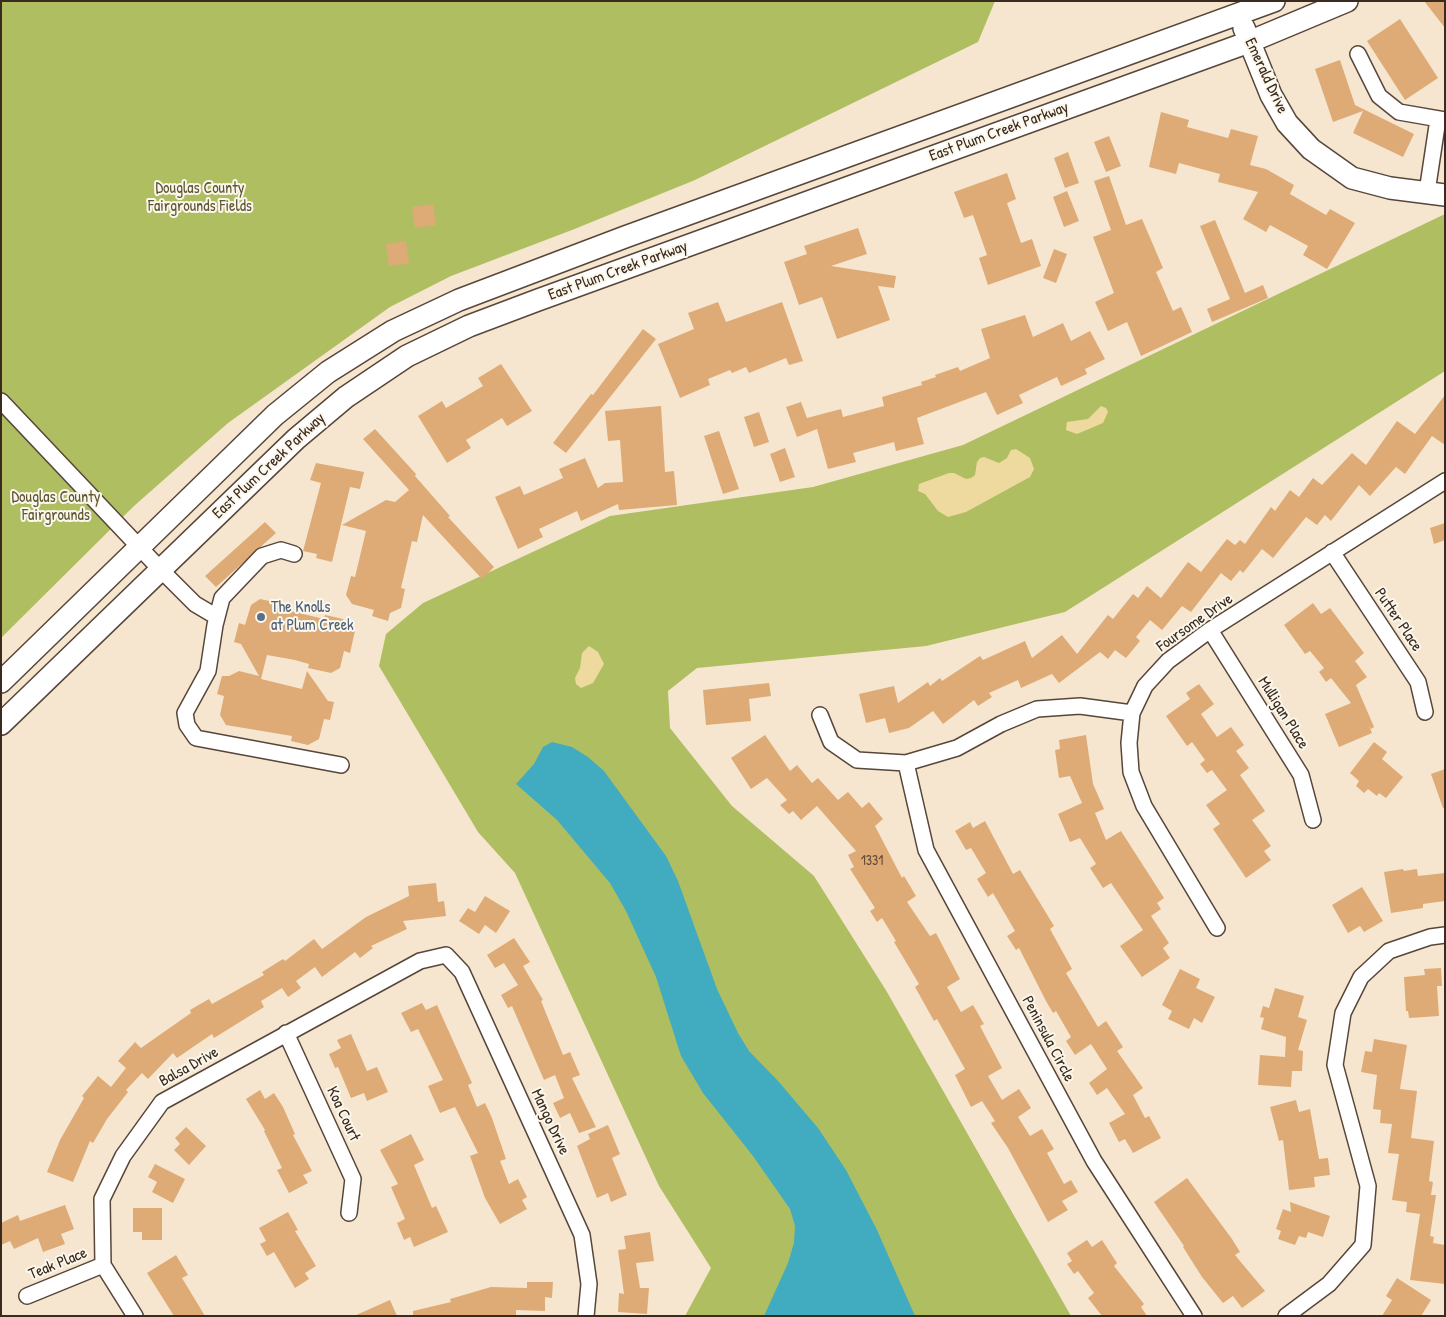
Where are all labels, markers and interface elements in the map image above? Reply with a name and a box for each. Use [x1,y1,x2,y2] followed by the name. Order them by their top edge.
[1240,35,1292,117] street label: Emerald Drive
[927,98,1071,166] street label: East Plum Creek Parkway
[148,179,252,217] park label: Douglas County Fairgrounds Fields
[546,237,690,305] street label: East Plum Creek Parkway
[209,409,329,523] street label: East Plum Creek Parkway
[11,488,101,526] park label: Douglas County Fairgrounds
[1370,585,1426,655] street label: Putter Place
[1153,590,1237,656] street label: Foursome Drive
[271,598,354,636] place label: The Knolls at Plum Creek
[255,611,267,623] marker: The Knolls at Plum Creek
[1253,673,1313,753] street label: Mulligan Place
[861,853,883,869] house number: 1331
[1017,993,1079,1085] street label: Peninsula Circle
[156,1043,222,1091] street label: Balsa Drive
[322,1084,364,1144] street label: Koa Court
[526,1086,574,1158] street label: Mango Drive
[26,1244,90,1284] street label: Teak Place

